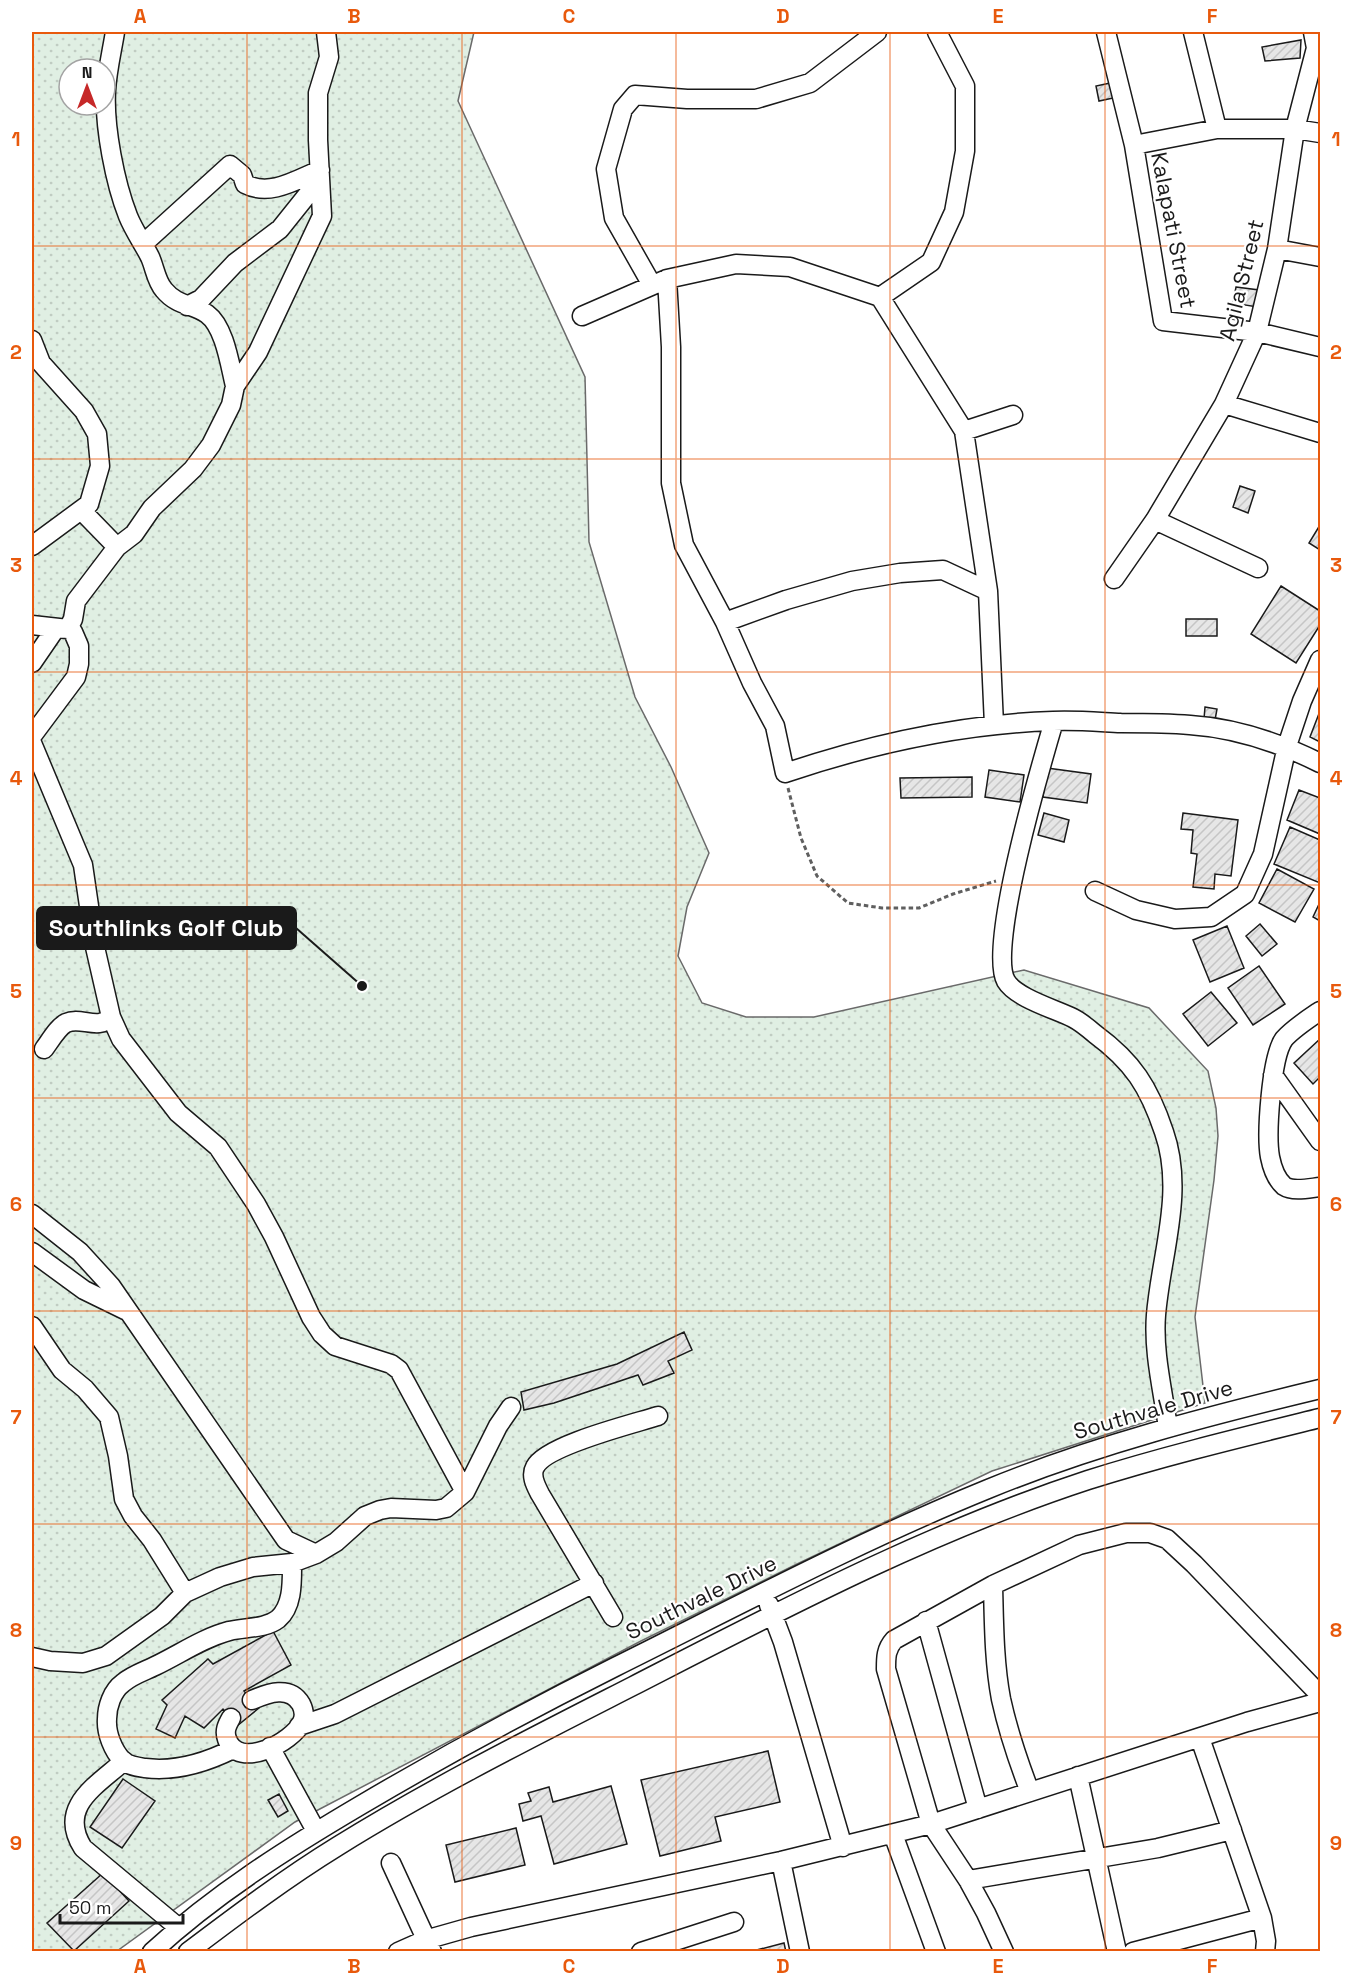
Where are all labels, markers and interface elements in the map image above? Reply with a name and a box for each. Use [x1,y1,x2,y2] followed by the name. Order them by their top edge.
[134,3,147,29] text: A
[347,3,361,29] text: B
[563,3,576,29] text: C
[776,3,790,29] text: D
[992,3,1004,29] text: E
[1207,3,1218,29] text: F
[57,57,117,117] north arrow
[82,62,92,83] text: N
[11,126,21,152] text: 1
[1331,126,1341,152] text: 1
[1145,149,1203,311] street label: Kalapati Street
[1212,216,1270,344] street label: Agila Street
[10,339,22,365] text: 2
[1330,339,1342,365] text: 2
[10,552,22,578] text: 3
[1330,552,1342,578] text: 3
[10,765,23,791] text: 4
[1330,765,1343,791] text: 4
[37,907,296,949] callout: Southlinks Golf Club
[49,912,283,943] text: Southlinks Golf Club
[10,978,22,1004] text: 5
[1330,978,1342,1004] text: 5
[10,1191,22,1217] text: 6
[1330,1191,1342,1217] text: 6
[1070,1373,1236,1445] street label: Southvale Drive
[10,1404,22,1430] text: 7
[1330,1404,1342,1430] text: 7
[621,1548,781,1646] street label: Southvale Drive
[10,1617,22,1643] text: 8
[1330,1617,1342,1643] text: 8
[10,1830,22,1856] text: 9
[1330,1830,1342,1856] text: 9
[60,1887,183,1925] scale bar
[69,1896,111,1919] text: 50 m
[134,1953,147,1979] text: A
[347,1953,361,1979] text: B
[563,1953,576,1979] text: C
[776,1953,790,1979] text: D
[992,1953,1004,1979] text: E
[1207,1953,1218,1979] text: F

